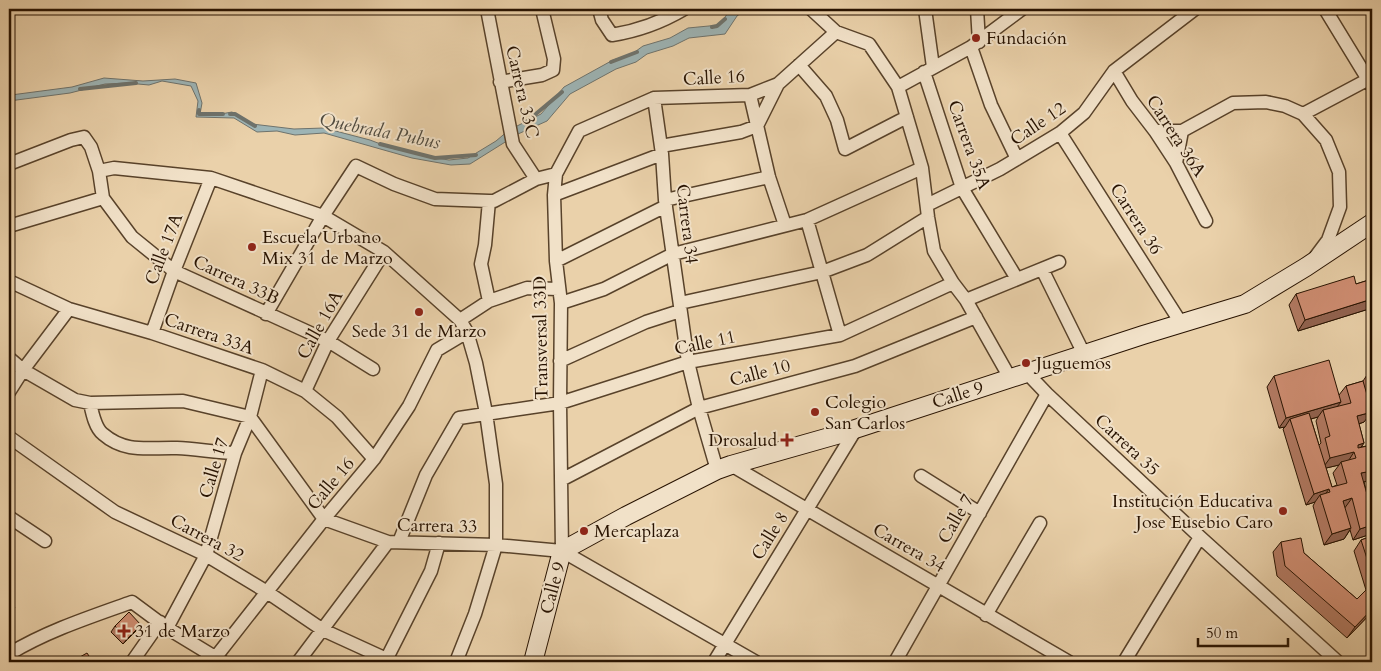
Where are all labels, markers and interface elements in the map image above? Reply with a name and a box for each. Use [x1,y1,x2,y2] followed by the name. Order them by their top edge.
[986,26,1068,51] place label: Fundación
[970,32,982,44] marker: Fundación
[499,43,545,141] street label: Carrera 33C
[682,64,746,92] street label: Calle 16
[1140,90,1212,182] street label: Carrera 36A
[1005,96,1071,152] street label: Calle 12
[941,97,997,193] street label: Carrera 35A
[317,107,443,156] water label: Quebrada Pubus
[1104,178,1168,260] street label: Carrera 36
[670,183,704,265] street label: Carrera 34
[139,209,189,288] street label: Calle 17A
[262,225,393,271] place label: Escuela Urbano Mix 31 de Marzo
[246,241,258,253] marker: Escuela Urbano Mix 31 de Marzo
[189,249,283,311] street label: Carrera 33B
[527,276,555,400] street label: Transversal 33D
[291,286,349,364] street label: Calle 16A
[413,306,425,318] marker: Sede 31 de Marzo
[161,307,257,361] street label: Carrera 33A
[352,319,487,344] place label: Sede 31 de Marzo
[672,324,738,362] street label: Calle 11
[1033,351,1111,376] place label: Juguemos
[727,353,793,393] street label: Calle 10
[1020,357,1032,369] marker: Juguemos
[929,375,987,415] street label: Calle 9
[825,390,905,436] place label: Colegio San Carlos
[809,406,821,418] marker: Colegio San Carlos
[1089,408,1165,482] street label: Carrera 35
[708,428,777,453] place label: Drosalud
[781,434,793,446] marker: Drosalud
[193,435,235,501] street label: Calle 17
[301,452,361,516] street label: Calle 16
[1112,489,1273,535] place label: Institución Educativa Jose Eusebio Caro
[932,490,980,548] street label: Calle 7
[1277,505,1289,517] marker: Institución Educativa Jose Eusebio Caro
[745,507,795,565] street label: Calle 8
[166,508,248,568] street label: Carrera 32
[397,513,477,539] street label: Carrera 33
[868,517,950,579] street label: Carrera 34
[594,519,680,544] place label: Mercaplaza
[578,525,590,537] marker: Mercaplaza
[534,559,572,617] street label: Calle 9
[1198,616,1288,648] scale bar
[135,619,230,644] place label: 31 de Marzo
[1206,623,1238,643] text: 50 m
[117,624,131,638] marker: 31 de Marzo

